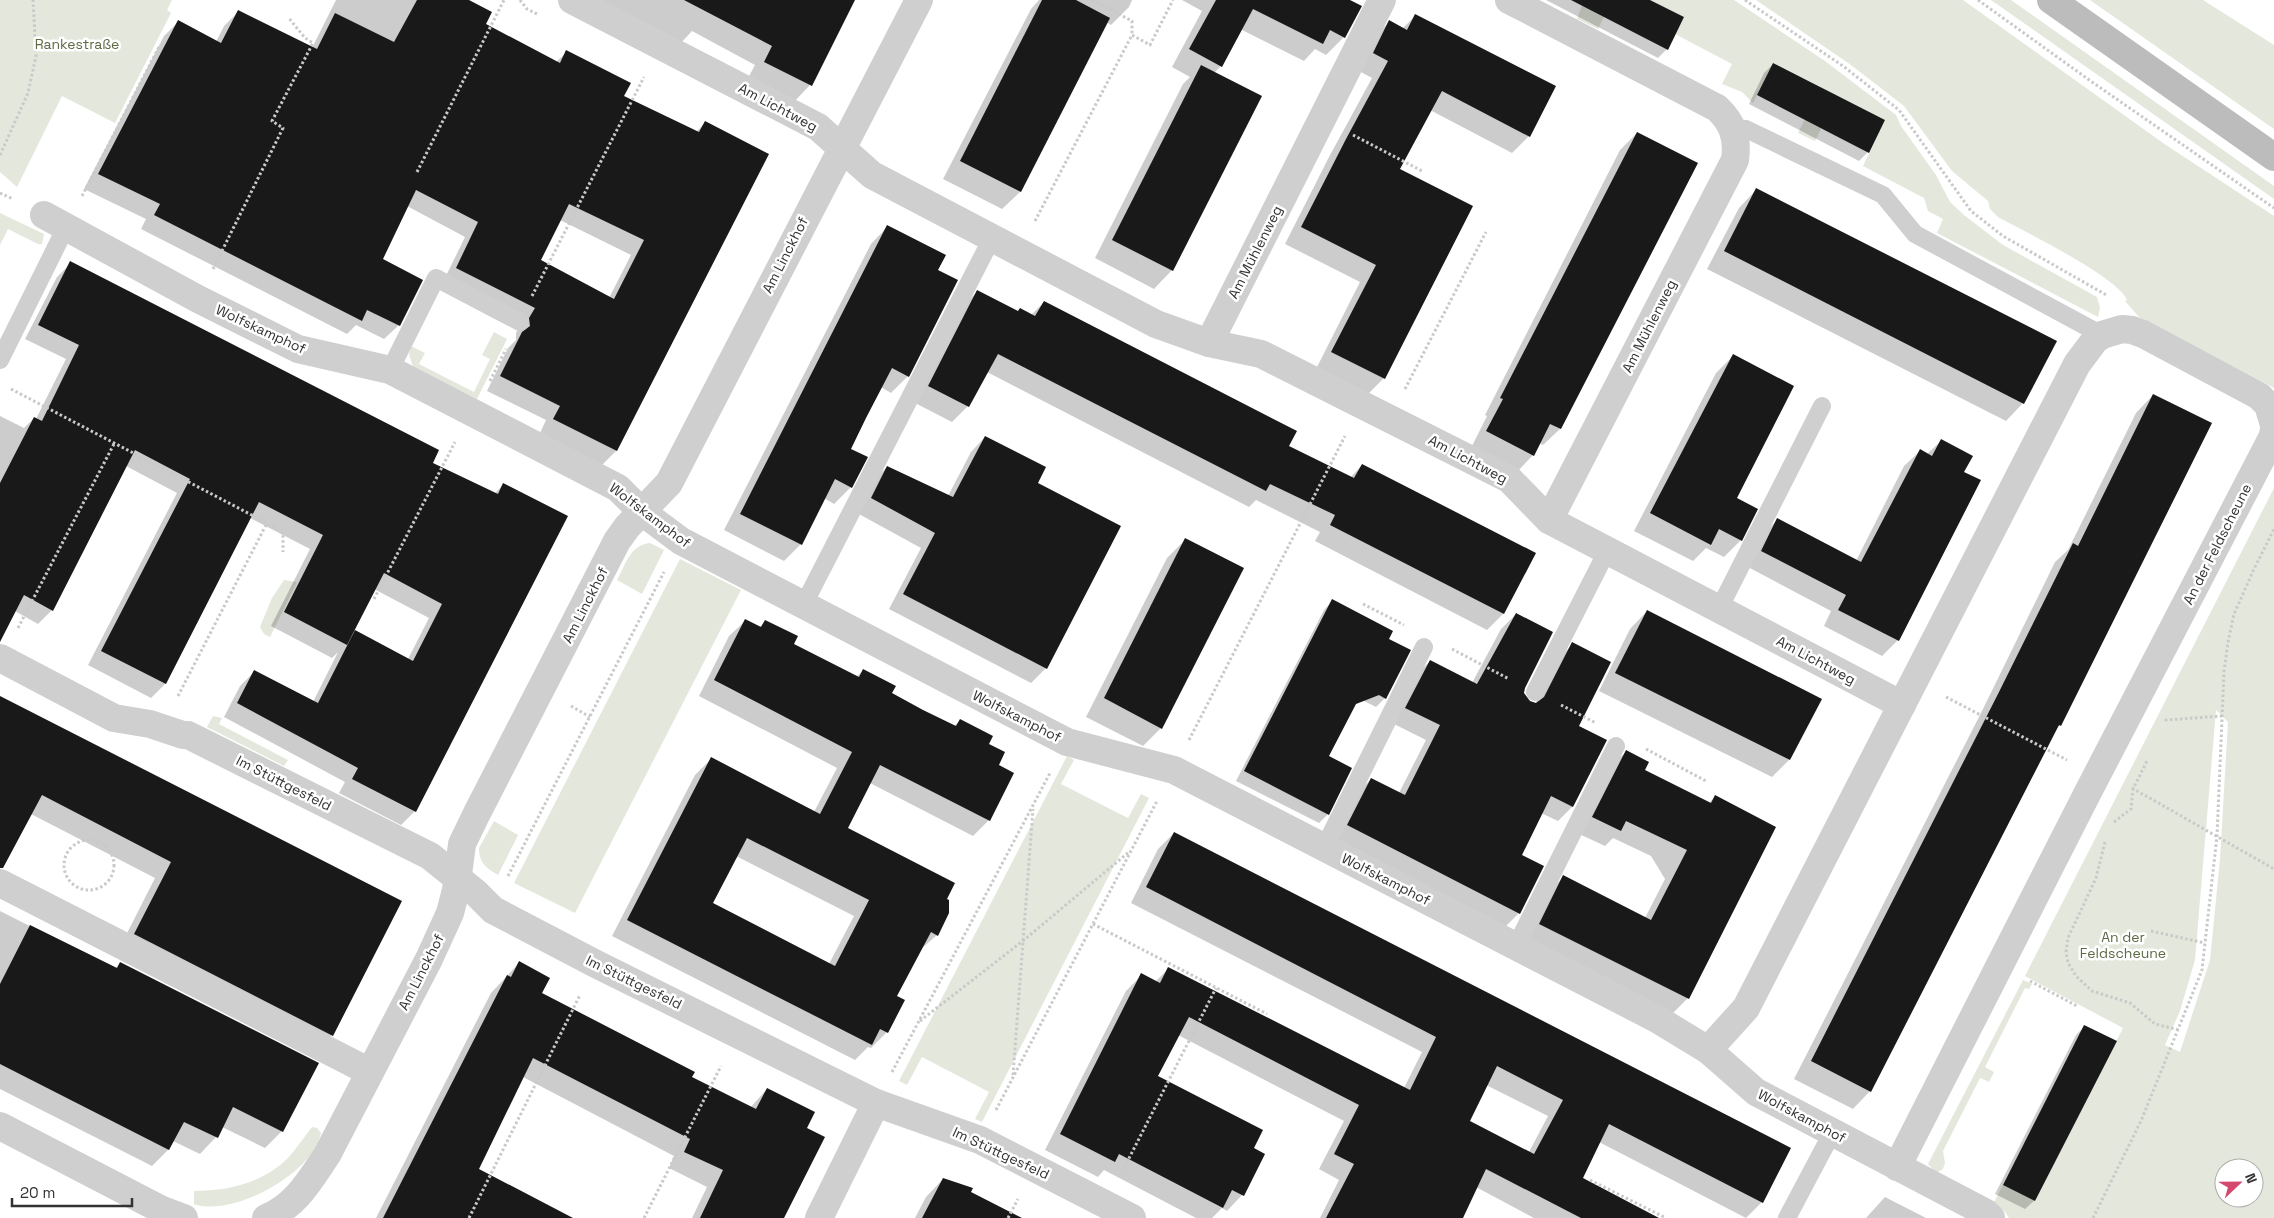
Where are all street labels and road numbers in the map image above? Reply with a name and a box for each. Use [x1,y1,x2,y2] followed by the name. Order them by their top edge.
[735,79,821,135] street label: Am Lichtweg
[1224,202,1286,302] street label: Am Mühlenweg
[758,214,812,296] street label: Am Linckhof
[1618,276,1680,376] street label: Am Mühlenweg
[213,300,309,358] street label: Wolfskamphof
[1425,431,1511,487] street label: Am Lichtweg
[606,479,694,551] street label: Wolfskamphof
[2179,480,2255,608] street label: An der Feldscheune
[558,564,612,646] street label: Am Linckhof
[1773,632,1859,688] street label: Am Lichtweg
[970,686,1064,746] street label: Wolfskamphof
[233,751,335,815] street label: Im Stüttgesfeld
[1339,849,1433,909] street label: Wolfskamphof
[394,931,448,1013] street label: Am Linckhof
[583,951,685,1013] street label: Im Stüttgesfeld
[1755,1085,1849,1147] street label: Wolfskamphof
[950,1123,1052,1183] street label: Im Stüttgesfeld

